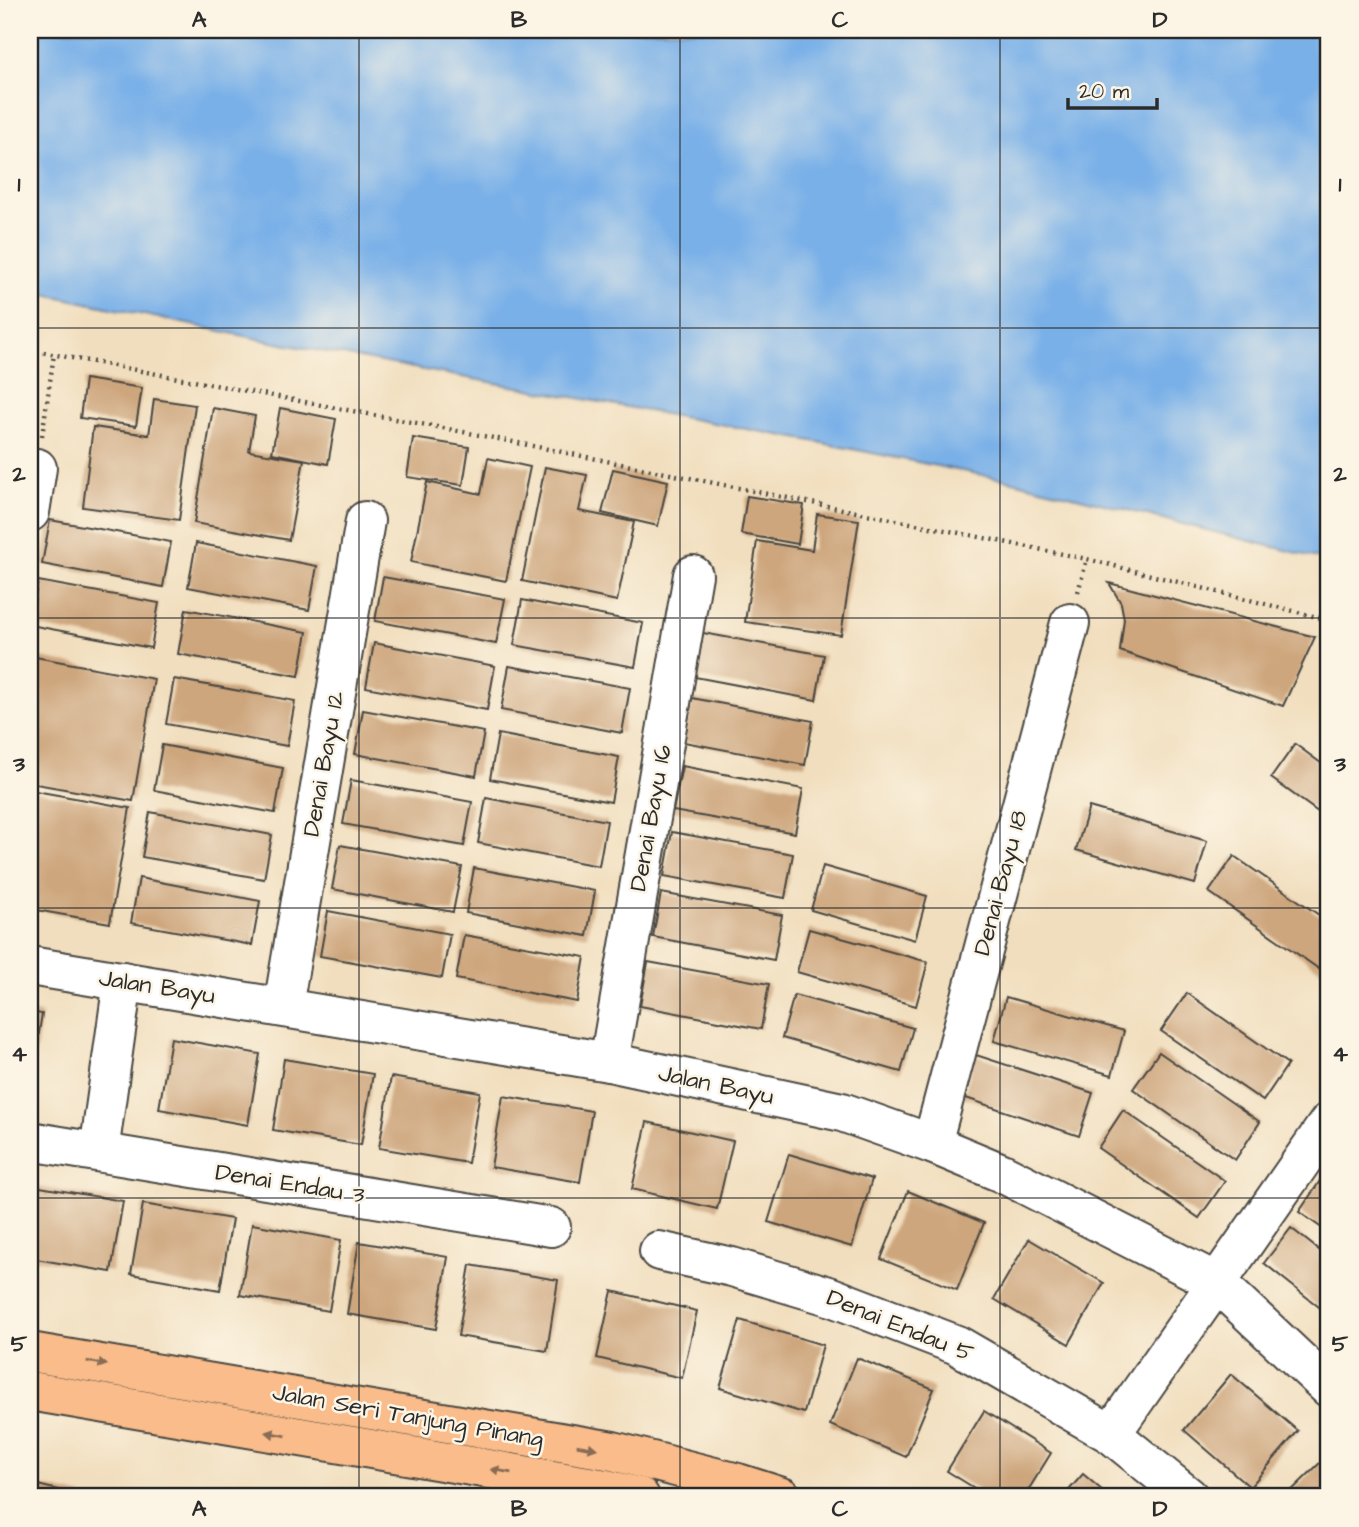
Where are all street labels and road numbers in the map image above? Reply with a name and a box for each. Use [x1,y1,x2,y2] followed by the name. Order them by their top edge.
[294,688,355,840] street label: Denai Bayu 12
[621,742,682,894] street label: Denai Bayu 16
[965,807,1038,960] street label: Denai Bayu 18
[96,961,218,1014] street label: Jalan Bayu
[655,1056,777,1115] street label: Jalan Bayu
[213,1155,367,1213] street label: Denai Endau 3
[822,1281,978,1371] street label: Denai Endau 5
[270,1375,546,1458] street label: Jalan Seri Tanjung Pinang

